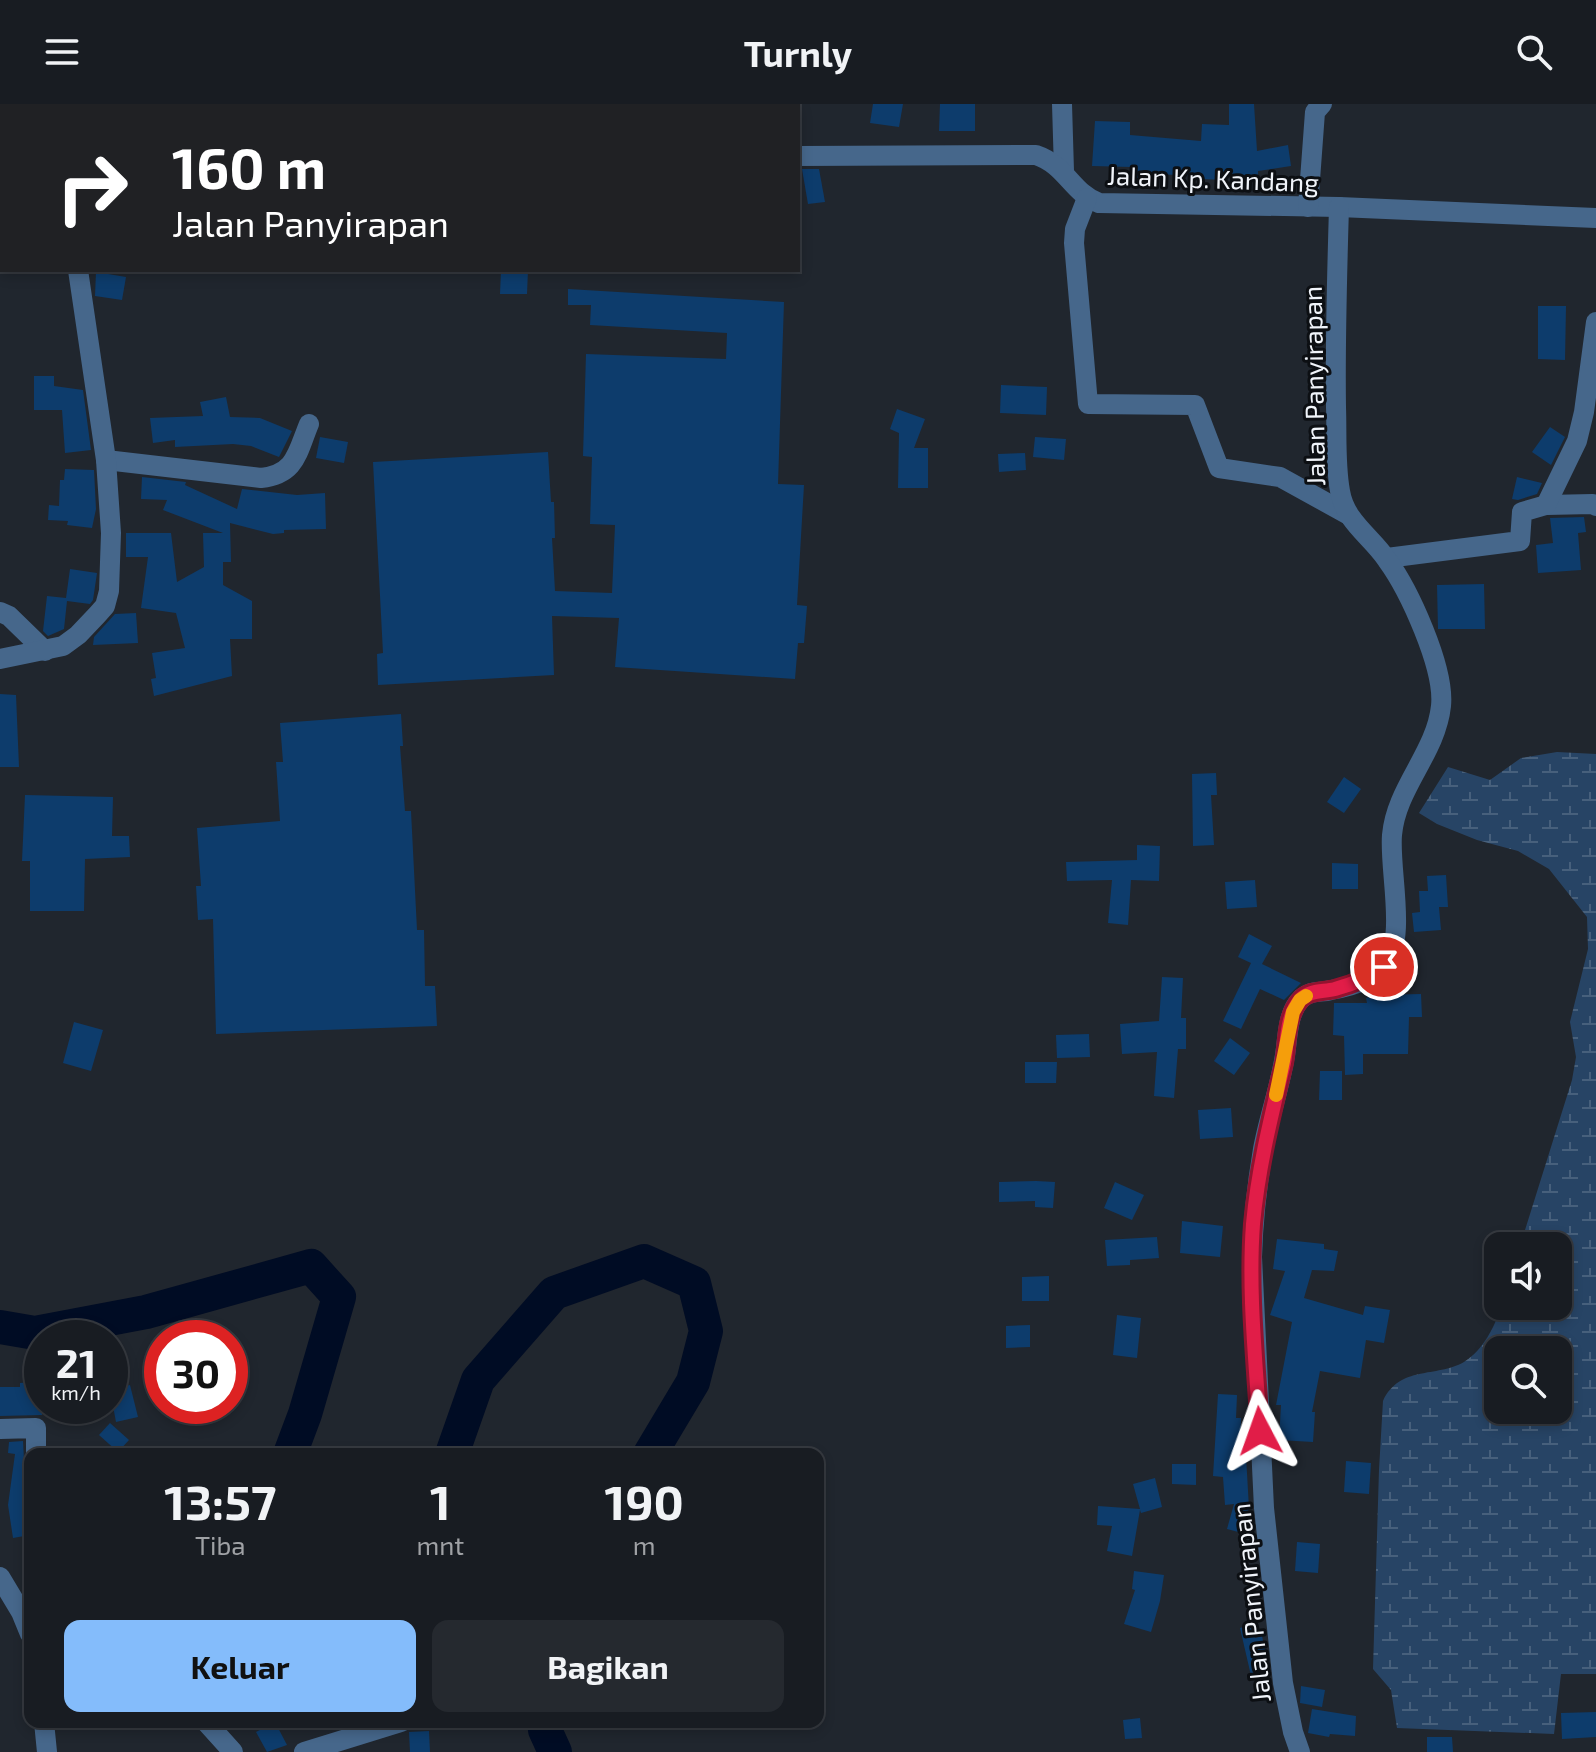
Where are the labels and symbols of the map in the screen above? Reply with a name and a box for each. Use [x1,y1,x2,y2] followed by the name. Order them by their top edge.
[1107,159,1319,197] street label: Jalan Kp. Kandang
[1296,286,1330,486] street label: Jalan Panyirapan
[1350,933,1418,1001] pin
[144,1320,248,1424] speed limit sign: 30
[1218,1389,1302,1473] position arrow
[1224,1502,1276,1704] street label: Jalan Panyirapan

